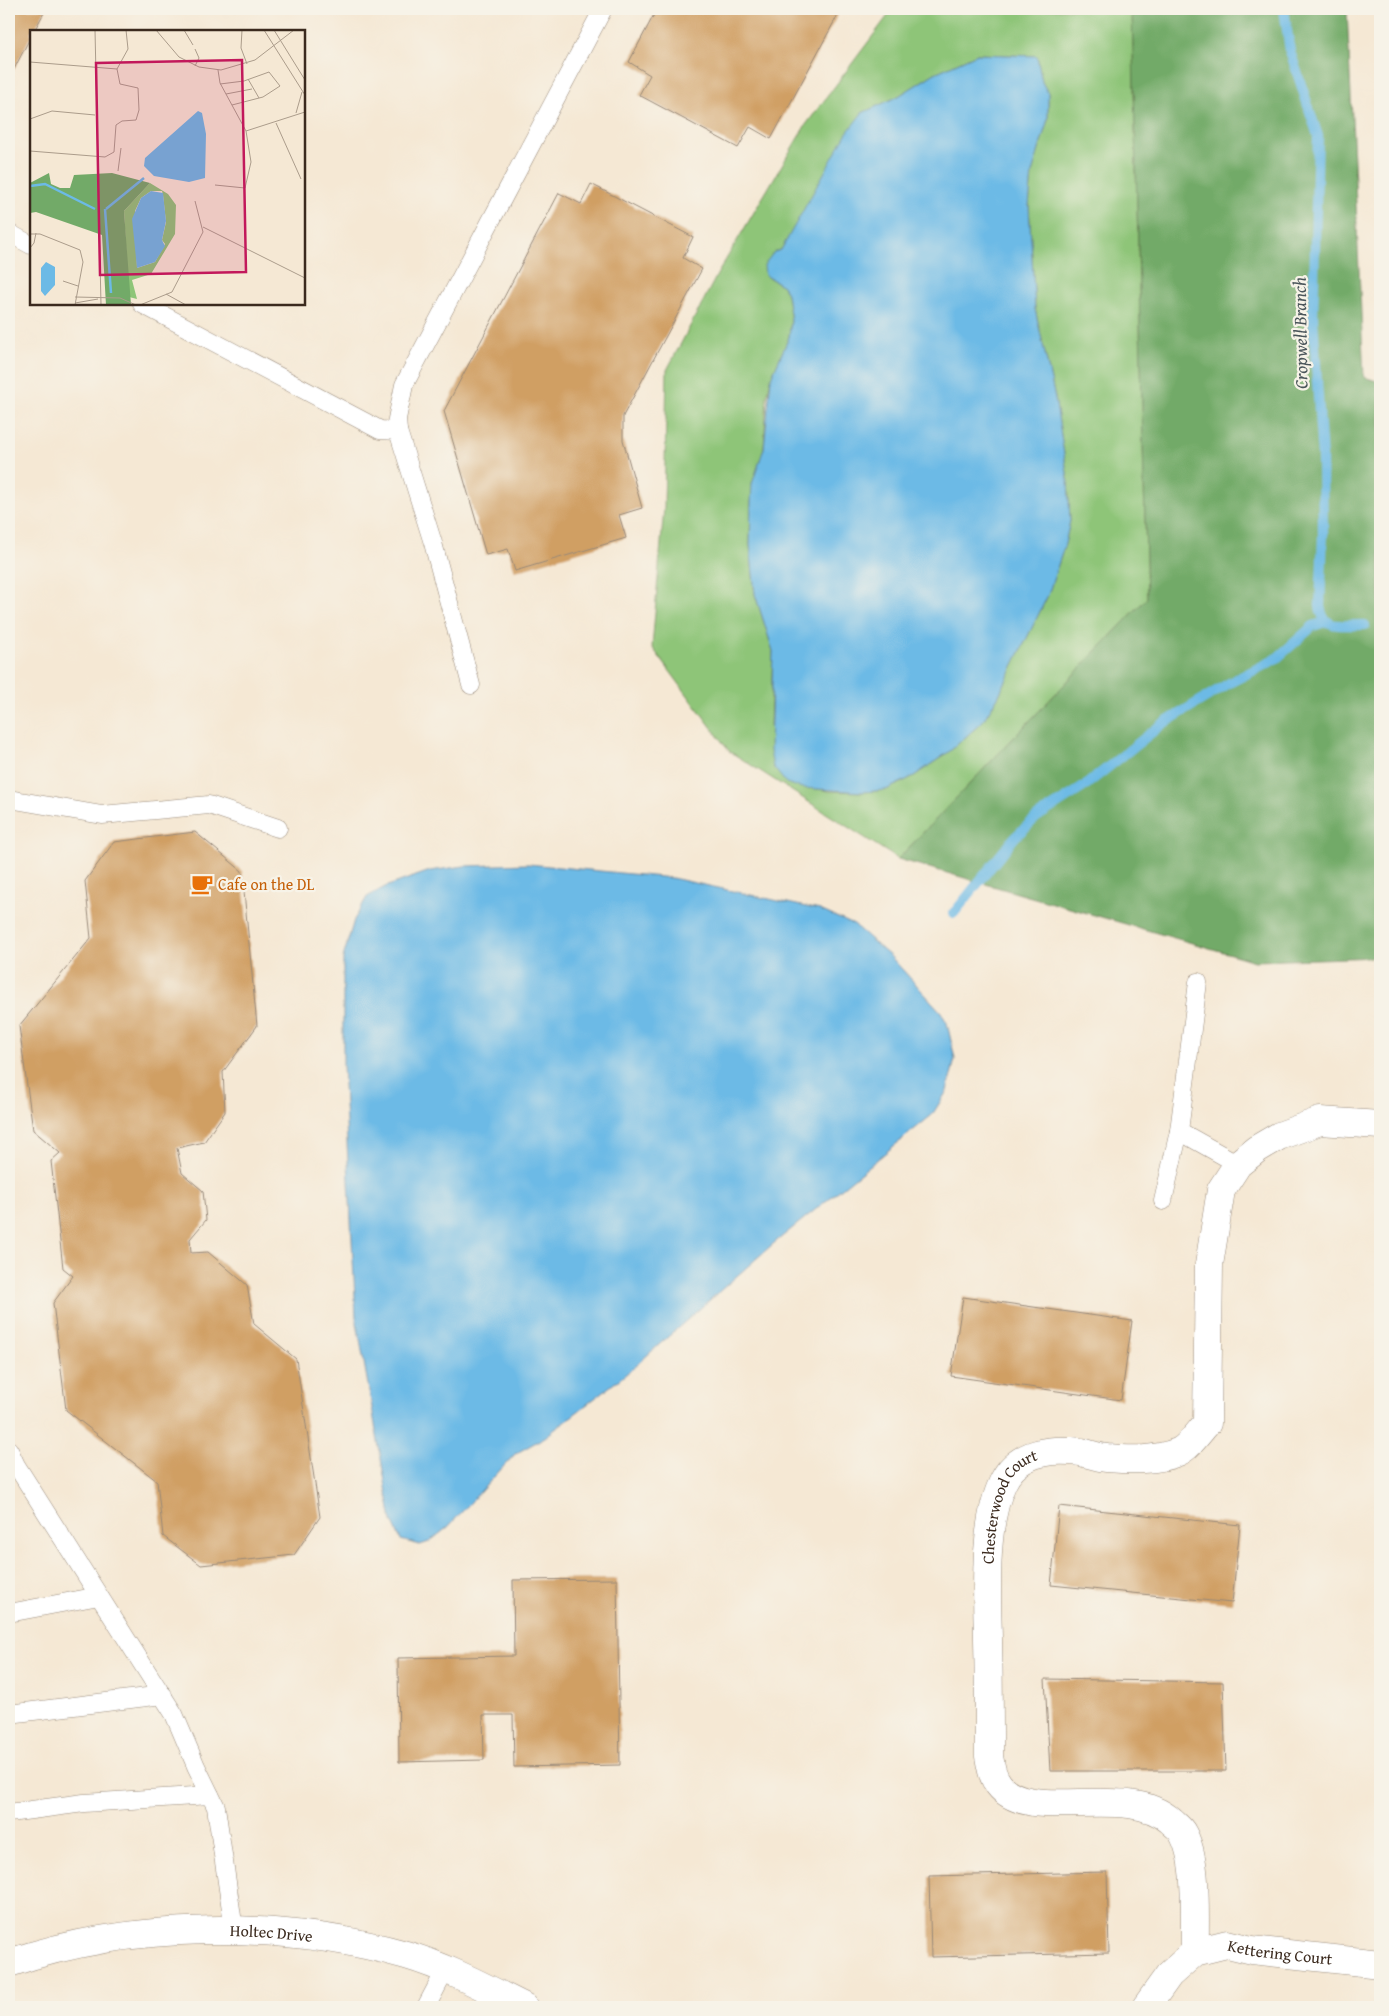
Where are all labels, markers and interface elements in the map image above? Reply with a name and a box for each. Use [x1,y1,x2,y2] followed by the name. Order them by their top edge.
[30,30,305,305] inset map
[1286,277,1314,389] water label: Cropwell Branch
[189,871,215,897] cafe icon: Cafe on the DL
[218,872,314,896] place label: Cafe on the DL
[975,1443,1041,1564] street label: Chesterwood Court
[230,1918,314,1948] street label: Holtec Drive
[1225,1933,1334,1971] street label: Kettering Court

